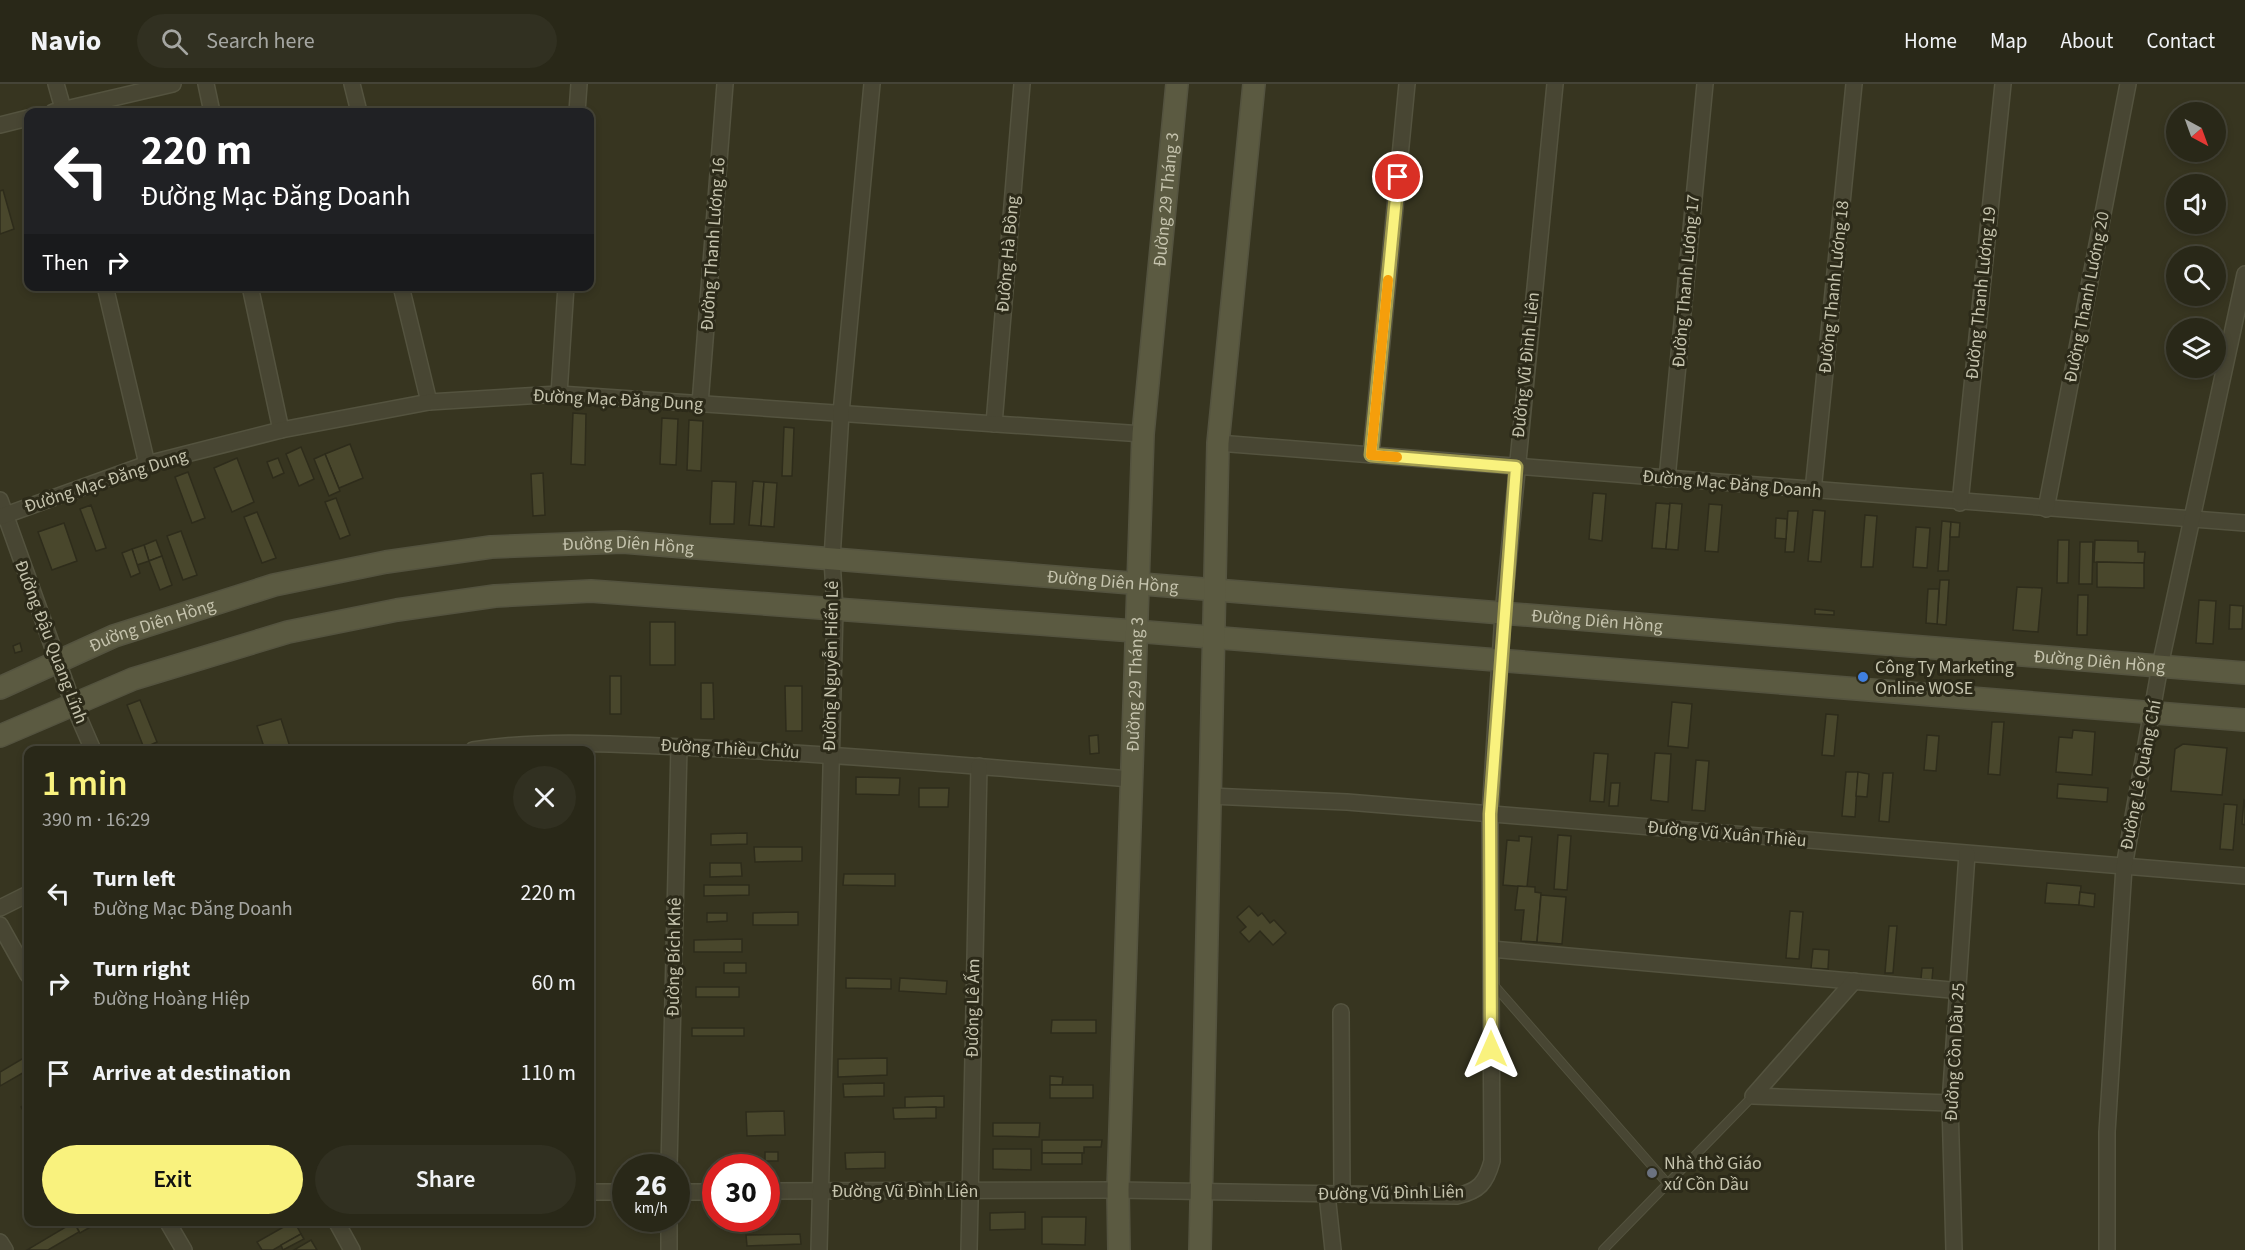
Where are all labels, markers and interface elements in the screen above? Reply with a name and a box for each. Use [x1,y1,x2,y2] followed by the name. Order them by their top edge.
[137,14,557,68] search box
[30,21,101,61] text: Navio
[158,25,191,58] icon: search
[206,25,315,57] text: Search here
[1904,26,1957,56] text: Home
[1990,26,2028,56] text: Map
[2061,26,2113,56] text: About
[2146,26,2215,56] text: Contact
[2166,102,2226,162] north arrow
[2166,102,2226,378] map controls
[141,121,252,181] text: 220 m
[1147,131,1185,268] street label: Đường 29 Tháng 3
[42,132,120,210] icon: left
[1372,151,1423,202] pin
[694,156,732,332] street label: Đường Thanh Lương 16
[1381,160,1414,193] icon: arrive
[2166,174,2226,234] button: sound
[141,177,411,216] text: Đường Mạc Đăng Doanh
[1666,193,1706,369] street label: Đường Thanh Lương 17
[990,195,1026,313] street label: Đường Hà Bồng
[1812,199,1856,375] street label: Đường Thanh Lương 18
[1959,205,2003,381] street label: Đường Thanh Lương 19
[2058,209,2116,385] street label: Đường Thanh Lương 20
[101,246,134,279] icon: right
[2166,246,2226,306] button: search
[42,247,89,279] text: Then
[1506,291,1546,439] street label: Đường Vũ Đình Liên
[2166,318,2226,378] button: layers
[532,383,704,417] street label: Đường Mạc Đăng Dung
[21,443,191,519] street label: Đường Mạc Đăng Dung
[1641,464,1823,504] street label: Đường Mạc Đăng Doanh
[562,529,695,560] street label: Đường Diên Hồng
[8,557,94,727] street label: Đường Đậu Quang Lĩnh
[1046,564,1179,599] street label: Đường Diên Hồng
[817,580,845,752] street label: Đường Nguyễn Hiến Lê
[85,592,218,658] street label: Đường Diên Hồng
[1530,603,1664,638] street label: Đường Diên Hồng
[1120,616,1149,752] street label: Đường 29 Tháng 3
[2033,643,2166,679] street label: Đường Diên Hồng
[1875,655,2014,701] place label: Công Ty Marketing Online WOSE
[1856,670,1870,684] marker: Công Ty Marketing Online WOSE
[2114,697,2168,852] street label: Đường Lê Quảng Chí
[660,733,800,765] street label: Đường Thiều Chửu
[42,758,128,809] text: 1 min
[513,766,576,829] button: close
[42,806,150,834] text: 390 m · 16:29
[1646,815,1808,853] street label: Đường Vũ Xuân Thiều
[93,863,175,895] text: Turn left
[42,877,75,910] icon: left
[521,877,576,909] text: 220 m
[93,895,293,923] text: Đường Mạc Đăng Doanh
[660,897,688,1017] street label: Đường Bích Khê
[93,953,190,985] text: Turn right
[960,958,986,1058] street label: Đường Lê Ấm
[42,967,75,1000] icon: right
[531,967,576,999] text: 60 m
[1939,982,1971,1122] street label: Đường Cồn Dầu 25
[93,985,250,1013] text: Đường Hoàng Hiệp
[1459,1017,1523,1081] position arrow
[42,1057,75,1090] icon: arrive
[93,1057,291,1089] text: Arrive at destination
[521,1057,576,1089] text: 110 m
[42,1145,303,1214] button: Exit
[315,1145,576,1214] button: Share
[1664,1151,1762,1197] place label: Nhà thờ Giáo xứ Cồn Dầu
[702,1154,780,1232] speed limit sign: 30
[635,1164,667,1207] text: 26
[1645,1166,1659,1180] marker: Nhà thờ Giáo xứ Cồn Dầu
[832,1179,978,1204] street label: Đường Vũ Đình Liên
[1317,1179,1465,1207] street label: Đường Vũ Đình Liên
[634,1198,668,1219] text: km/h

